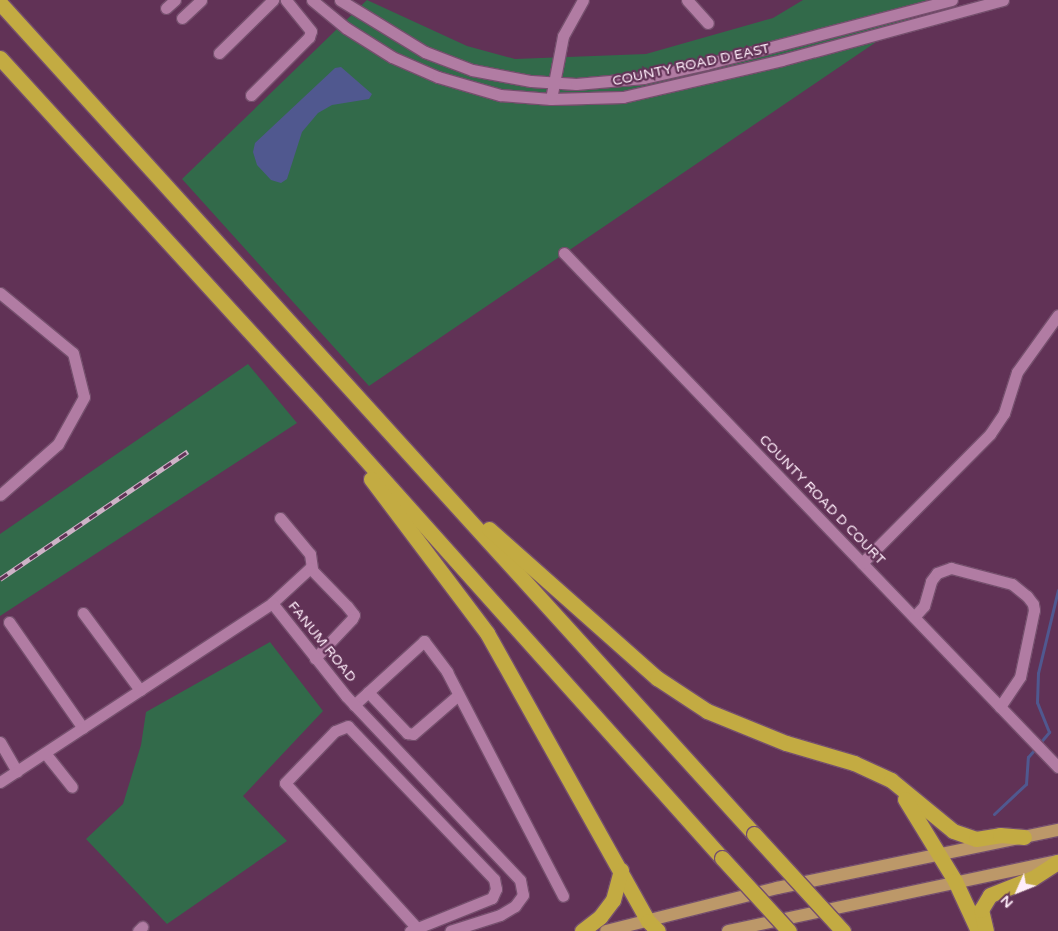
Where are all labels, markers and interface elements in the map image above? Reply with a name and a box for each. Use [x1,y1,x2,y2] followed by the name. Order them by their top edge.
[611,40,771,90] street label: COUNTY ROAD D EAST
[755,432,889,568] street label: COUNTY ROAD D COURT
[284,598,360,686] street label: FANUM ROAD
[993,866,1043,916] north arrow
[997,892,1017,912] text: N

